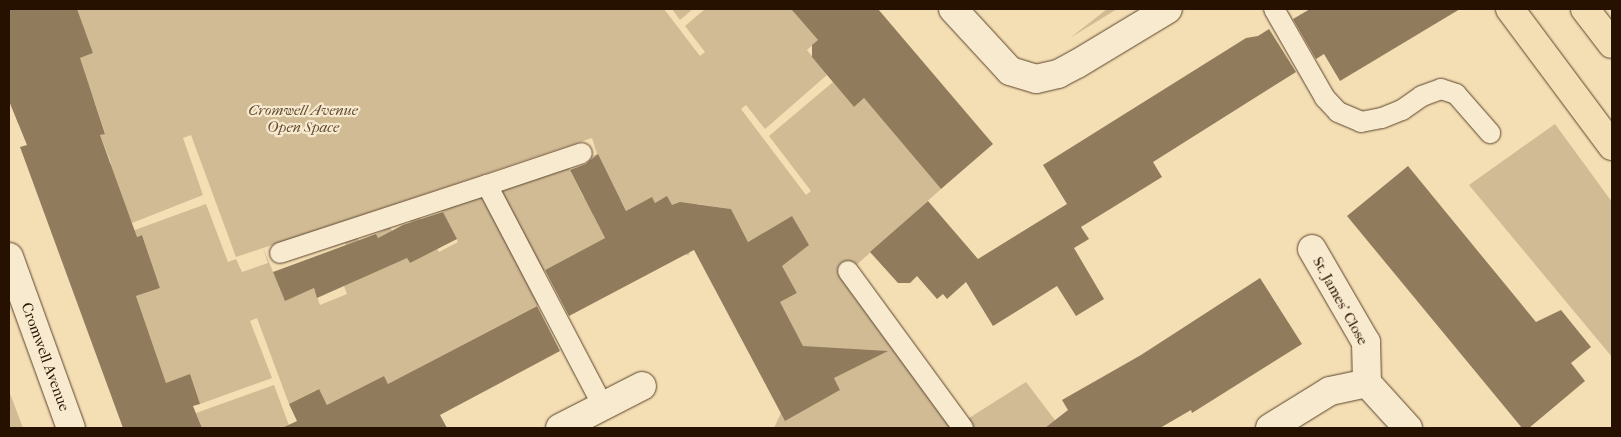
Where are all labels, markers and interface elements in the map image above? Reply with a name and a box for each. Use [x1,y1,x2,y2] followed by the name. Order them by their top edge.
[248,101,358,136] park label: Cromwell Avenue Open Space
[1308,254,1372,348] street label: St. James' Close
[17,300,73,414] street label: Cromwell Avenue

